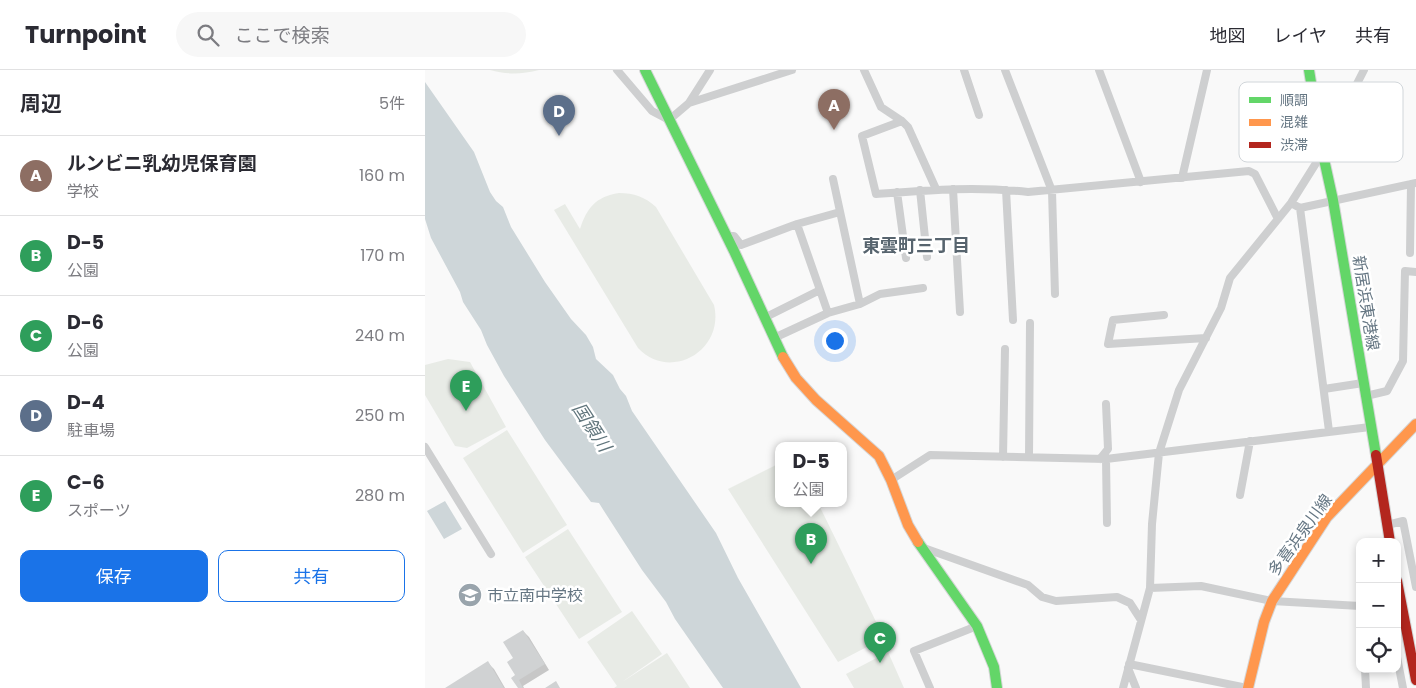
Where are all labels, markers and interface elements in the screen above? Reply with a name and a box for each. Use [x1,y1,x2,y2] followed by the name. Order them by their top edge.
[176,12,526,57] search box
[25,18,146,51] text: Turnpoint
[194,21,222,49] icon: search
[234,22,329,49] text: ここで検索
[1210,23,1246,48] text: 地図
[1274,23,1327,48] text: レイヤ
[1355,23,1391,48] text: 共有
[1239,82,1403,162] legend
[20,89,62,118] text: 周辺
[818,89,850,130] pin: A
[1280,90,1308,110] text: 順調
[379,92,405,115] text: 5件
[543,95,575,136] pin: D
[1280,112,1308,132] text: 混雑
[1280,135,1308,155] text: 渋滞
[67,150,257,177] text: ルンビニ乳幼児保育園
[30,164,42,187] text: A
[359,164,405,187] text: 160 m
[67,180,99,203] text: 学校
[67,229,104,256] text: D-5
[862,233,970,258] district label: 東雲町三丁目
[31,244,41,267] text: B
[360,244,405,267] text: 170 m
[1347,254,1385,352] street label: 新居浜東港線
[67,259,99,282] text: 公園
[67,309,104,336] text: D-6
[30,324,42,347] text: C
[355,324,405,347] text: 240 m
[822,328,848,354] your location
[67,339,99,362] text: 公園
[450,370,482,411] pin: E
[67,389,105,416] text: D-4
[567,398,618,458] water label: 国領川
[30,404,42,427] text: D
[355,404,405,427] text: 250 m
[67,419,115,442] text: 駐車場
[775,442,847,507] popup
[792,448,830,475] text: D-5
[67,469,105,496] text: C-6
[792,478,824,501] text: 公園
[32,484,40,507] text: E
[355,484,405,507] text: 280 m
[1262,489,1338,581] street label: 多喜浜泉川線
[67,499,131,522] text: スポーツ
[795,523,827,564] pin: B
[1356,538,1401,673] map controls
[1356,538,1401,583] button: +
[20,550,208,602] button: 保存
[218,550,405,602] button: 共有
[457,582,483,608] school or university icon: 市立南中学校
[1356,583,1401,628] button: −
[487,584,583,607] place label: 市立南中学校
[864,622,896,663] pin: C
[1356,628,1401,673] button: locate

